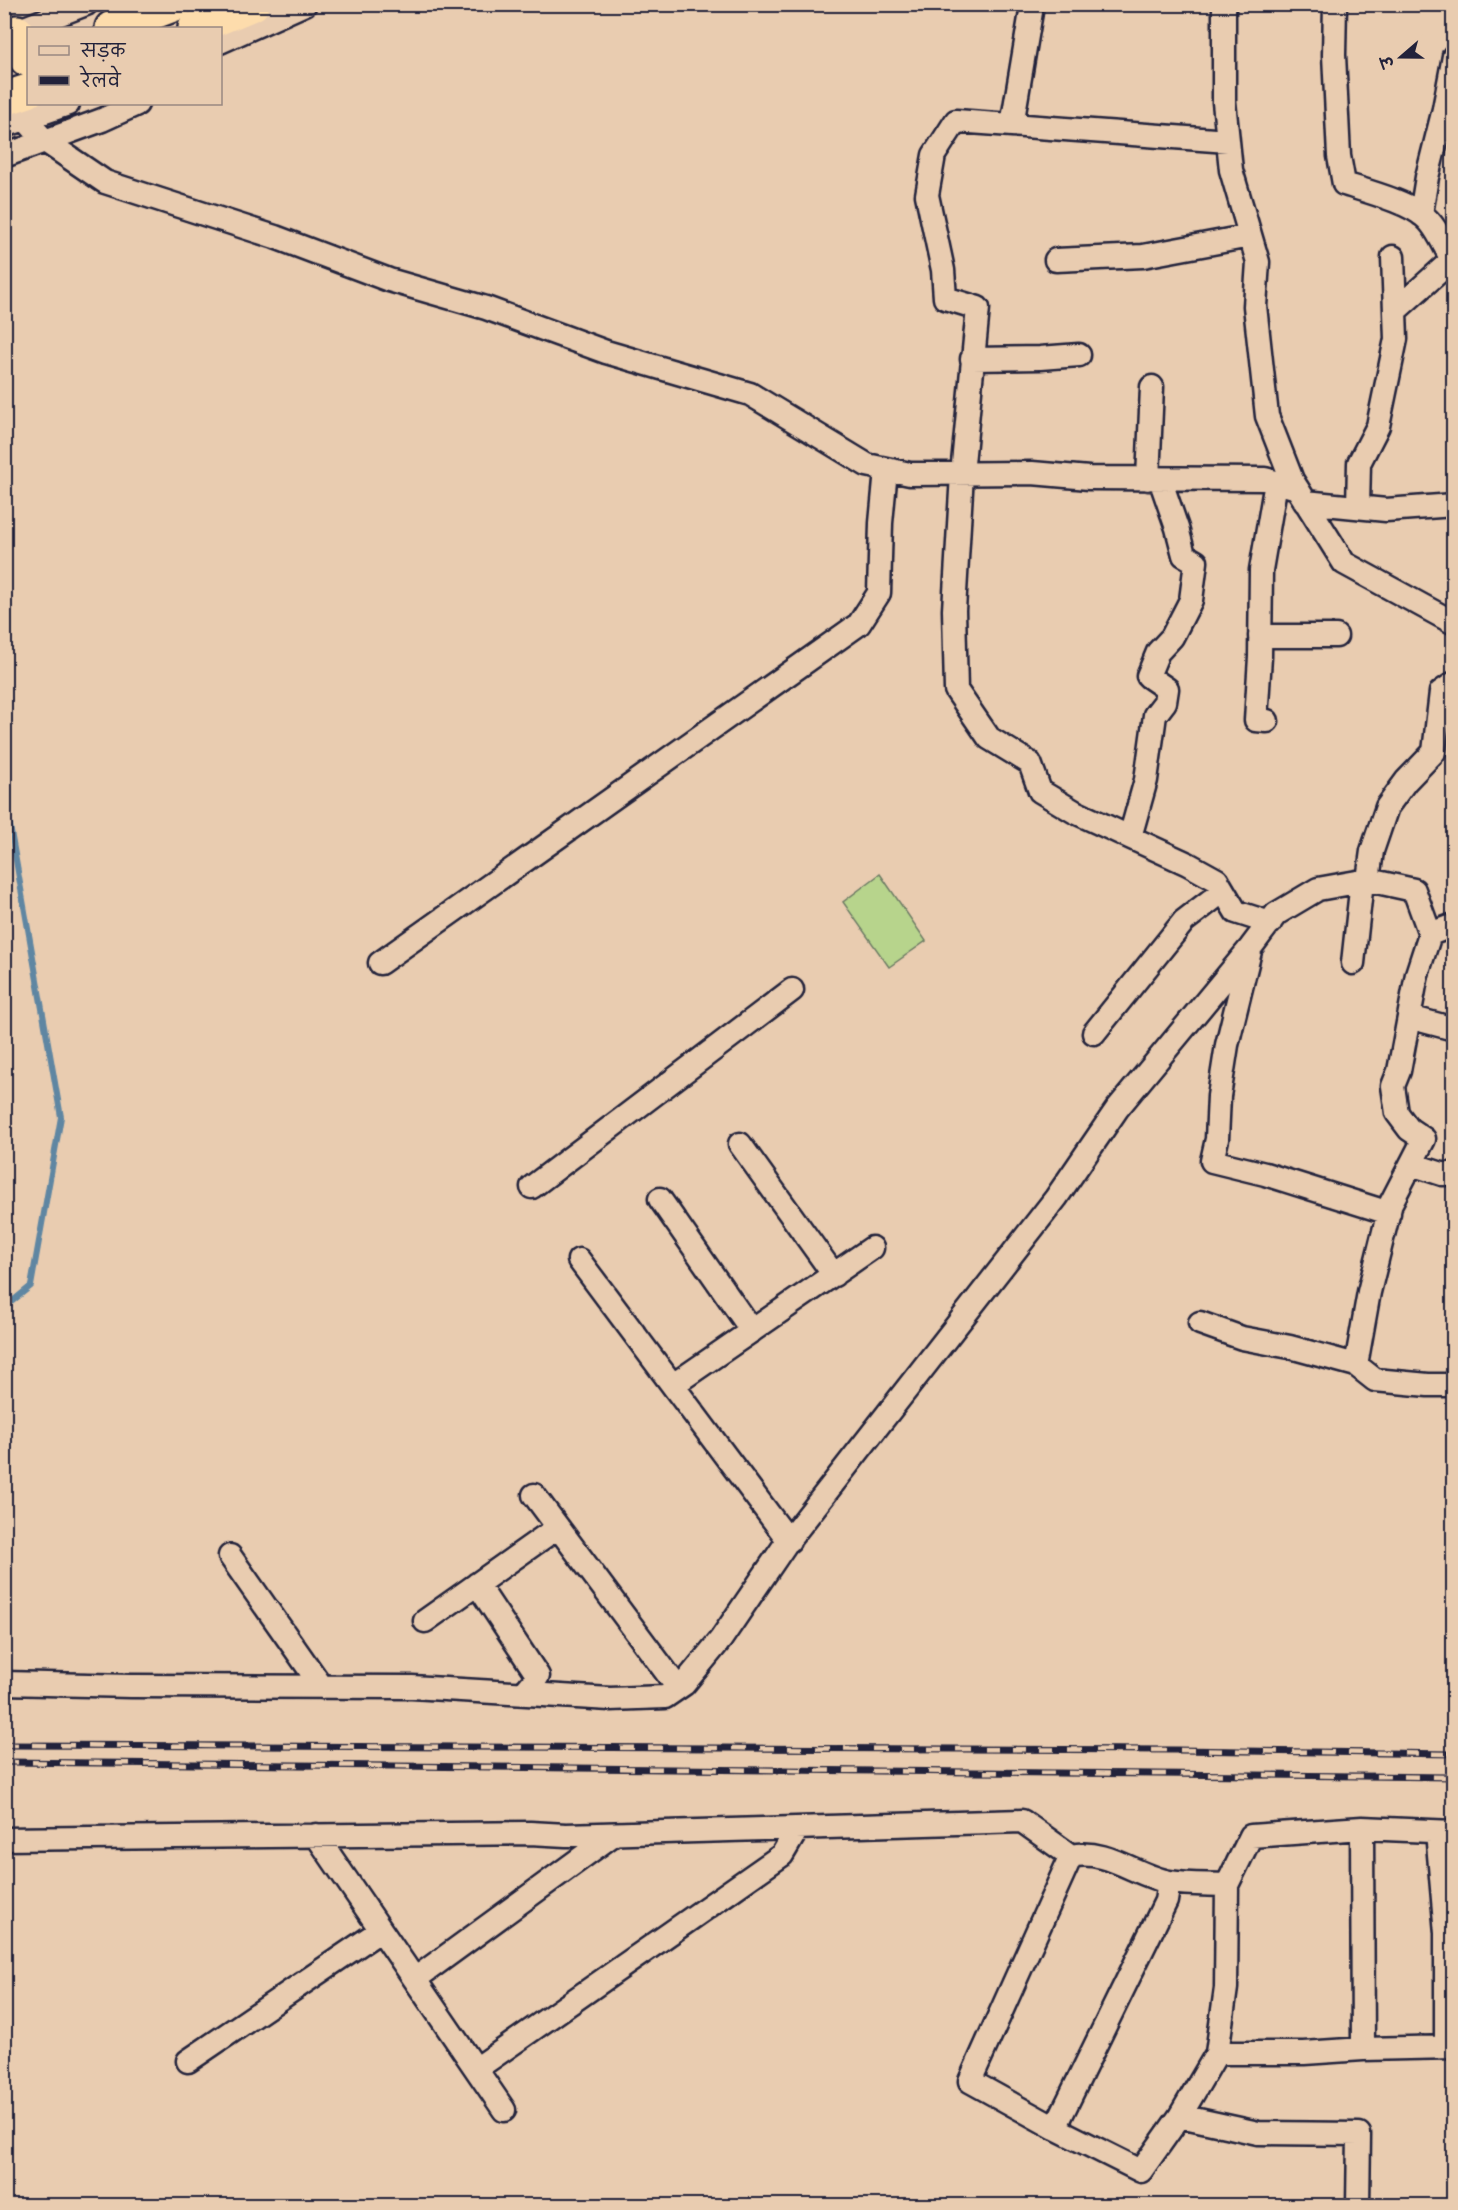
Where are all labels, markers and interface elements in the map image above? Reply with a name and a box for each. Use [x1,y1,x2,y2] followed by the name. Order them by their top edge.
[27,27,222,105] legend
[1371,27,1431,87] north arrow
[80,38,126,63] text: सड़क
[1374,52,1400,73] text: उ
[79,65,122,93] text: रेलवे

